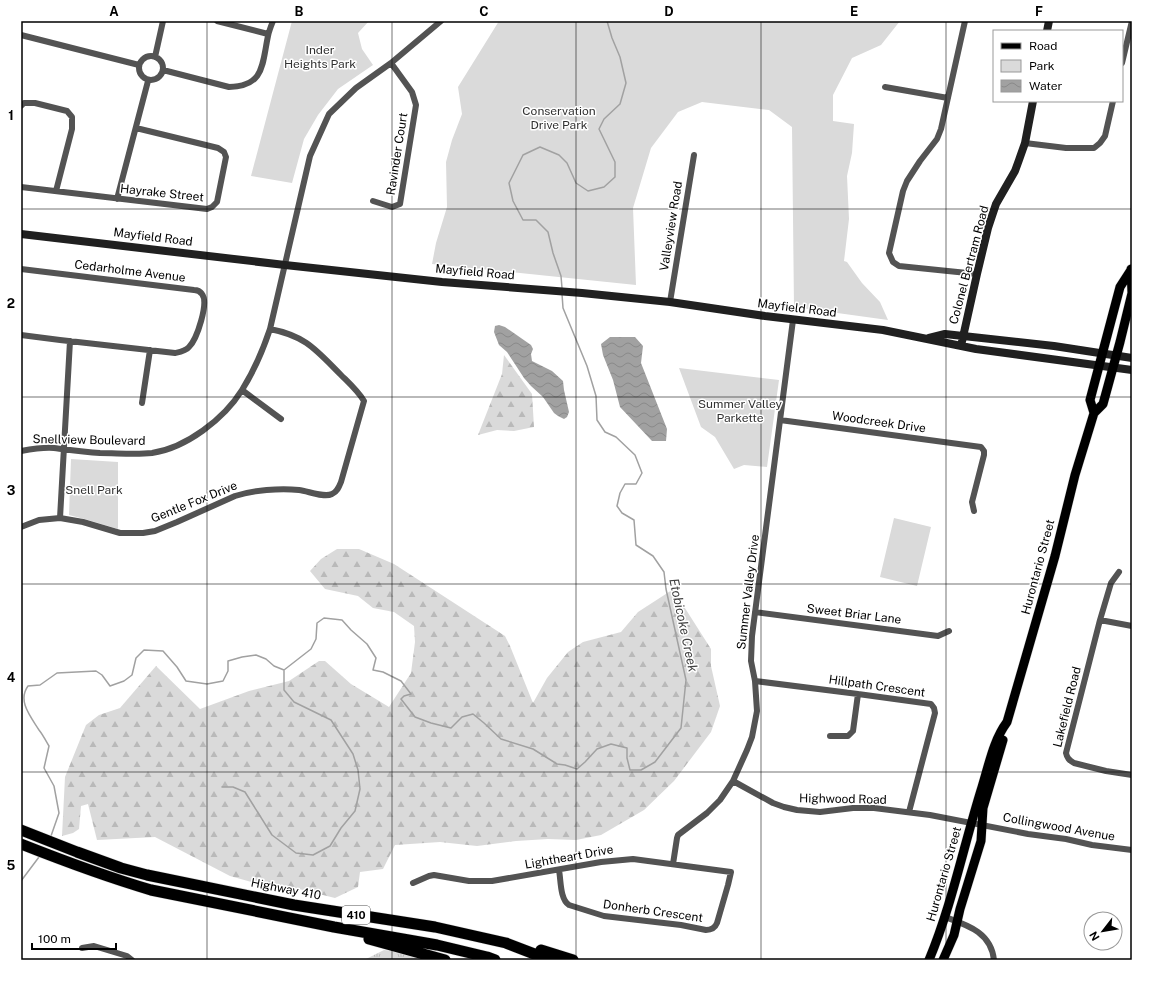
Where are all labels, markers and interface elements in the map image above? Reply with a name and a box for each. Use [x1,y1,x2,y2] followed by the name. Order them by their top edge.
[109,4,119,19] text: A
[295,4,304,19] text: B
[479,4,489,19] text: C
[664,4,674,19] text: D
[850,4,858,19] text: E
[1035,4,1043,19] text: F
[993,30,1123,102] legend
[1029,39,1057,53] text: Road
[284,43,356,71] park label: Inder Heights Park
[1029,59,1055,73] text: Park
[1029,79,1063,93] text: Water
[522,104,596,132] park label: Conservation Drive Park
[8,108,14,123] text: 1
[384,111,410,196] street label: Ravinder Court
[657,180,685,272] street label: Valleyview Road
[119,182,205,204] street label: Hayrake Street
[946,204,992,326] street label: Colonel Bertram Road
[113,225,193,249] street label: Mayfield Road
[74,257,187,285] street label: Cedarholme Avenue
[435,262,515,282] street label: Mayfield Road
[7,296,15,311] text: 2
[757,296,837,320] street label: Mayfield Road
[698,397,783,425] park label: Summer Valley Parkette
[831,408,927,436] street label: Woodcreek Drive
[32,432,146,448] street label: Snellview Boulevard
[149,478,239,526] street label: Gentle Fox Drive
[7,483,16,498] text: 3
[65,483,123,497] park label: Snell Park
[1019,518,1058,616] street label: Hurontario Street
[734,534,762,650] street label: Summer Valley Drive
[666,577,701,673] water label: Etobicoke Creek
[806,601,902,627] street label: Sweet Briar Lane
[1050,665,1084,749] street label: Lakefield Road
[7,670,16,685] text: 4
[828,672,927,700] street label: Hillpath Crescent
[799,791,887,807] street label: Highwood Road
[1002,810,1116,844] street label: Collingwood Avenue
[924,825,964,923] street label: Hurontario Street
[524,842,615,872] street label: Lightheart Drive
[7,858,16,873] text: 5
[250,875,322,903] street label: Highway 410
[602,897,704,925] street label: Donherb Crescent
[342,906,370,924] road number: 410
[1083,911,1123,951] north arrow
[32,925,116,951] scale bar
[1087,929,1102,943] text: N
[38,932,71,946] text: 100 m

